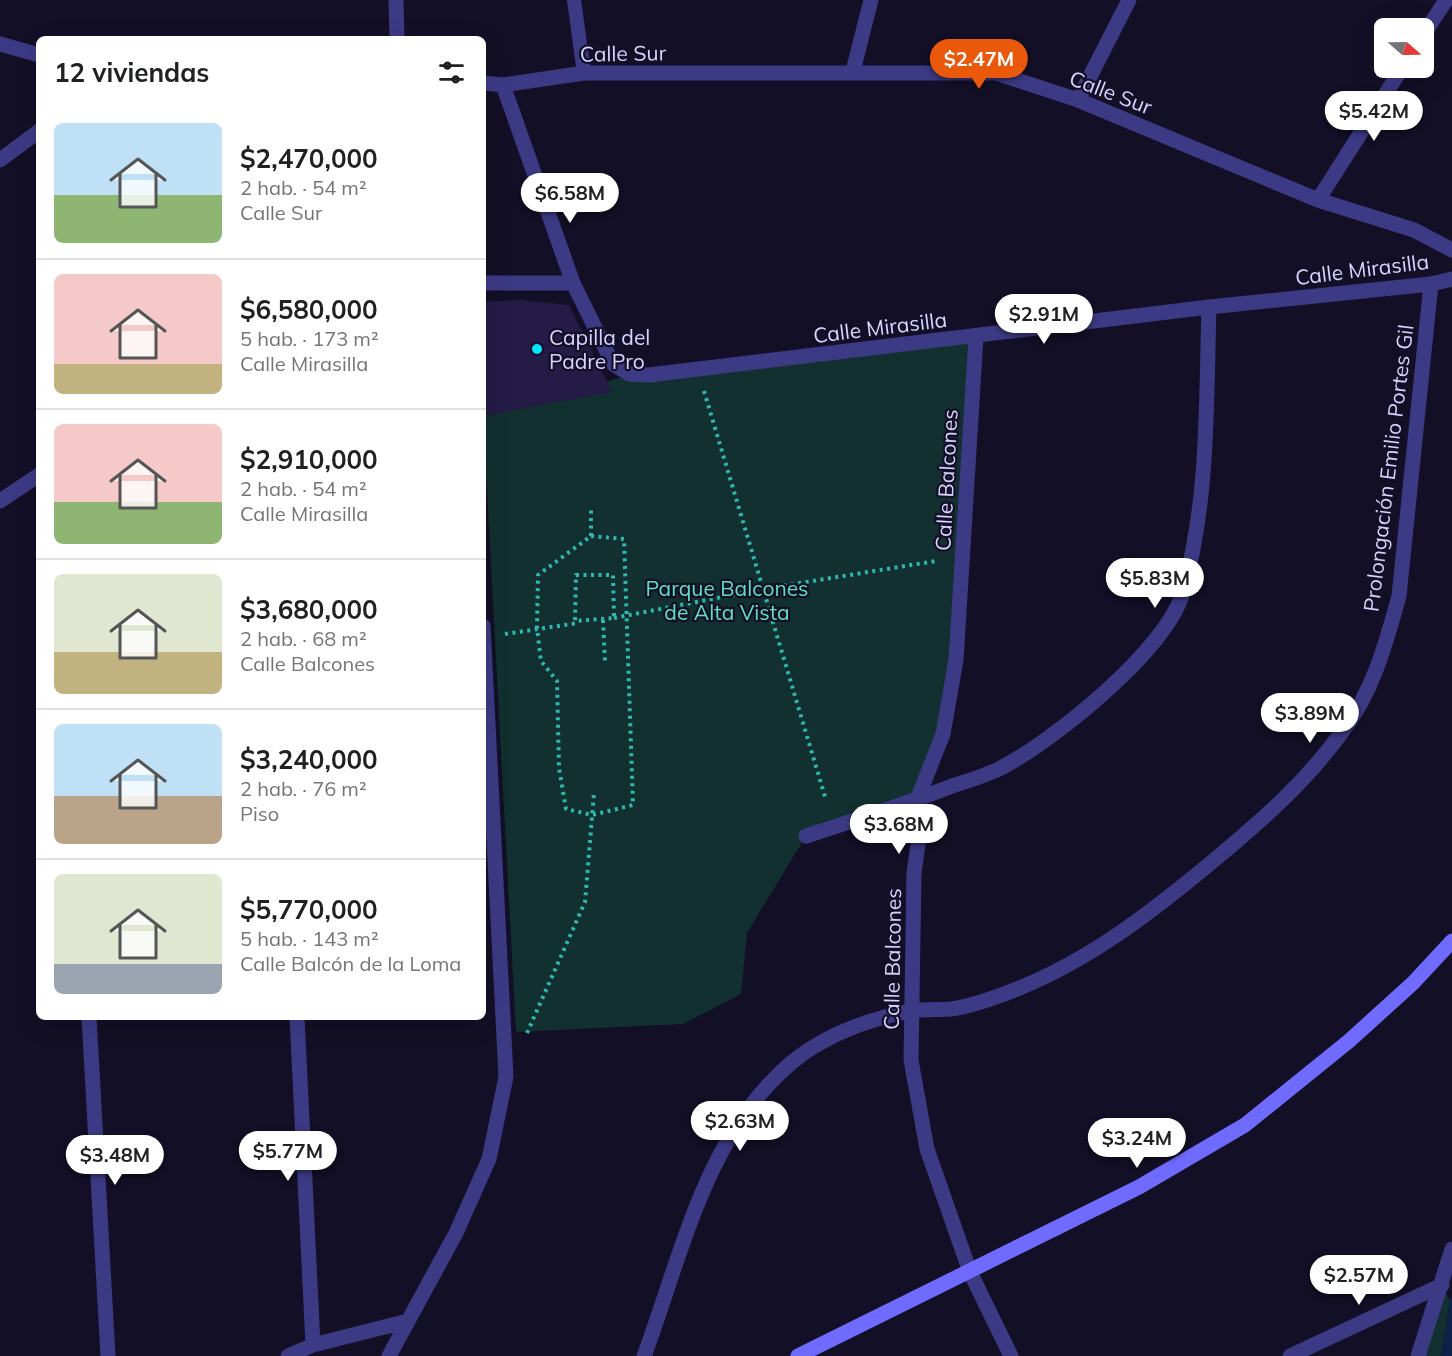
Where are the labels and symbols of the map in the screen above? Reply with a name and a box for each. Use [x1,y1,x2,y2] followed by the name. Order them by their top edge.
[1374,18,1434,78] north arrow
[580,39,667,67] street label: Calle Sur
[930,39,1028,90] pin: $2.47M
[1066,64,1156,120] street label: Calle Sur
[1325,91,1423,142] pin: $5.42M
[521,173,619,224] pin: $6.58M
[1294,248,1430,290] street label: Calle Mirasilla
[995,294,1093,345] pin: $2.91M
[812,306,948,348] street label: Calle Mirasilla
[1357,323,1419,613] street label: Prolongación Emilio Portes Gil
[549,324,650,374] place label: Capilla del Padre Pro
[530,342,544,356] marker: Capilla del Padre Pro
[929,409,963,551] street label: Calle Balcones
[1106,558,1204,609] pin: $5.83M
[645,575,809,625] park label: Parque Balcones de Alta Vista
[1261,693,1359,744] pin: $3.89M
[850,804,948,855] pin: $3.68M
[878,888,906,1030] street label: Calle Balcones
[691,1101,789,1152] pin: $2.63M
[1088,1118,1186,1169] pin: $3.24M
[239,1131,337,1182] pin: $5.77M
[66,1135,164,1186] pin: $3.48M
[1310,1255,1408,1306] pin: $2.57M

